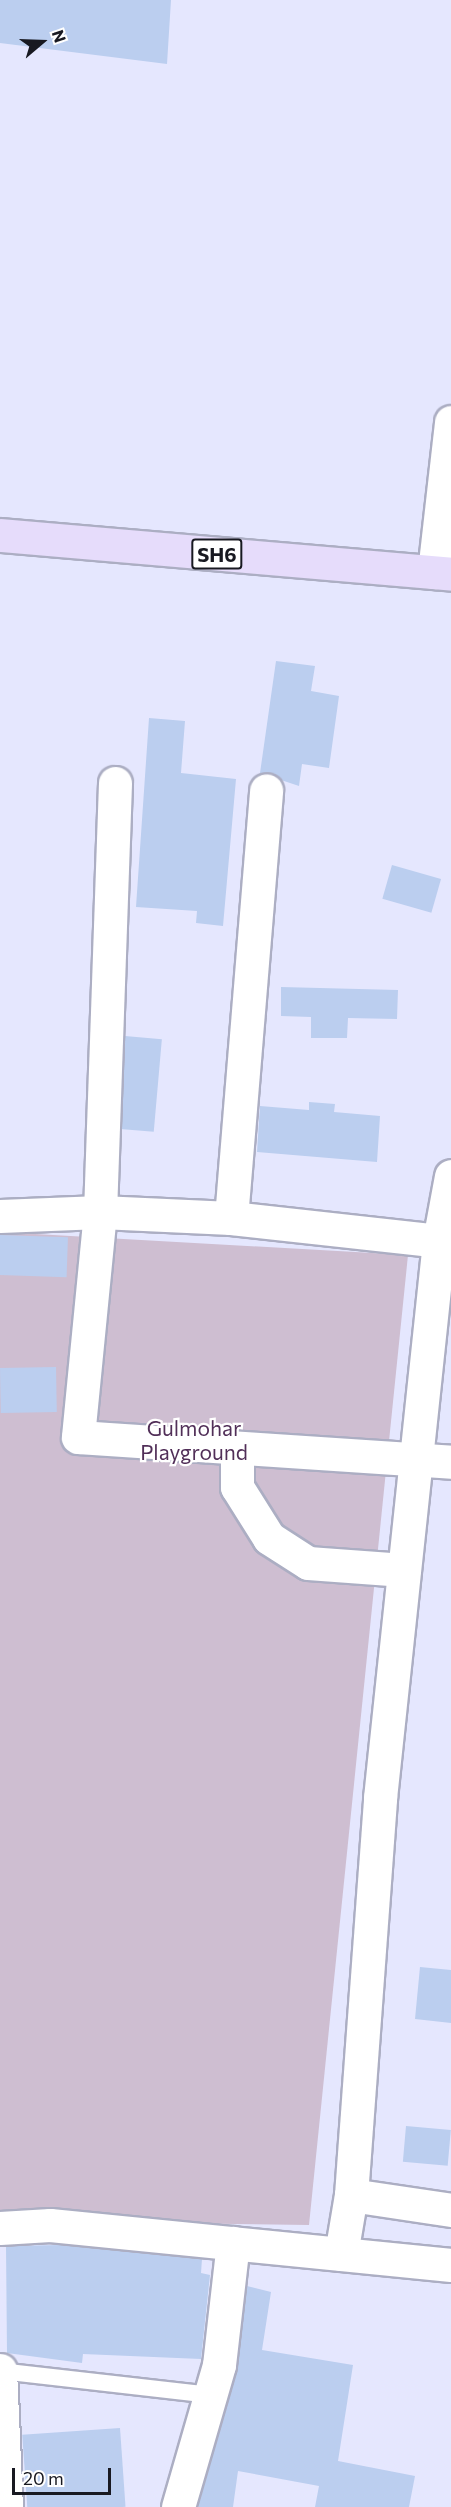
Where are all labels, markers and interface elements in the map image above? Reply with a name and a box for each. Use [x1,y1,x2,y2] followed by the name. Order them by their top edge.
[12,12,72,72] north arrow
[49,27,70,45] text: N
[190,537,244,571] road number: SH6
[140,1415,248,1465] park label: Gulmohar Playground
[15,2456,114,2494] scale bar
[23,2467,64,2489] text: 20 m

